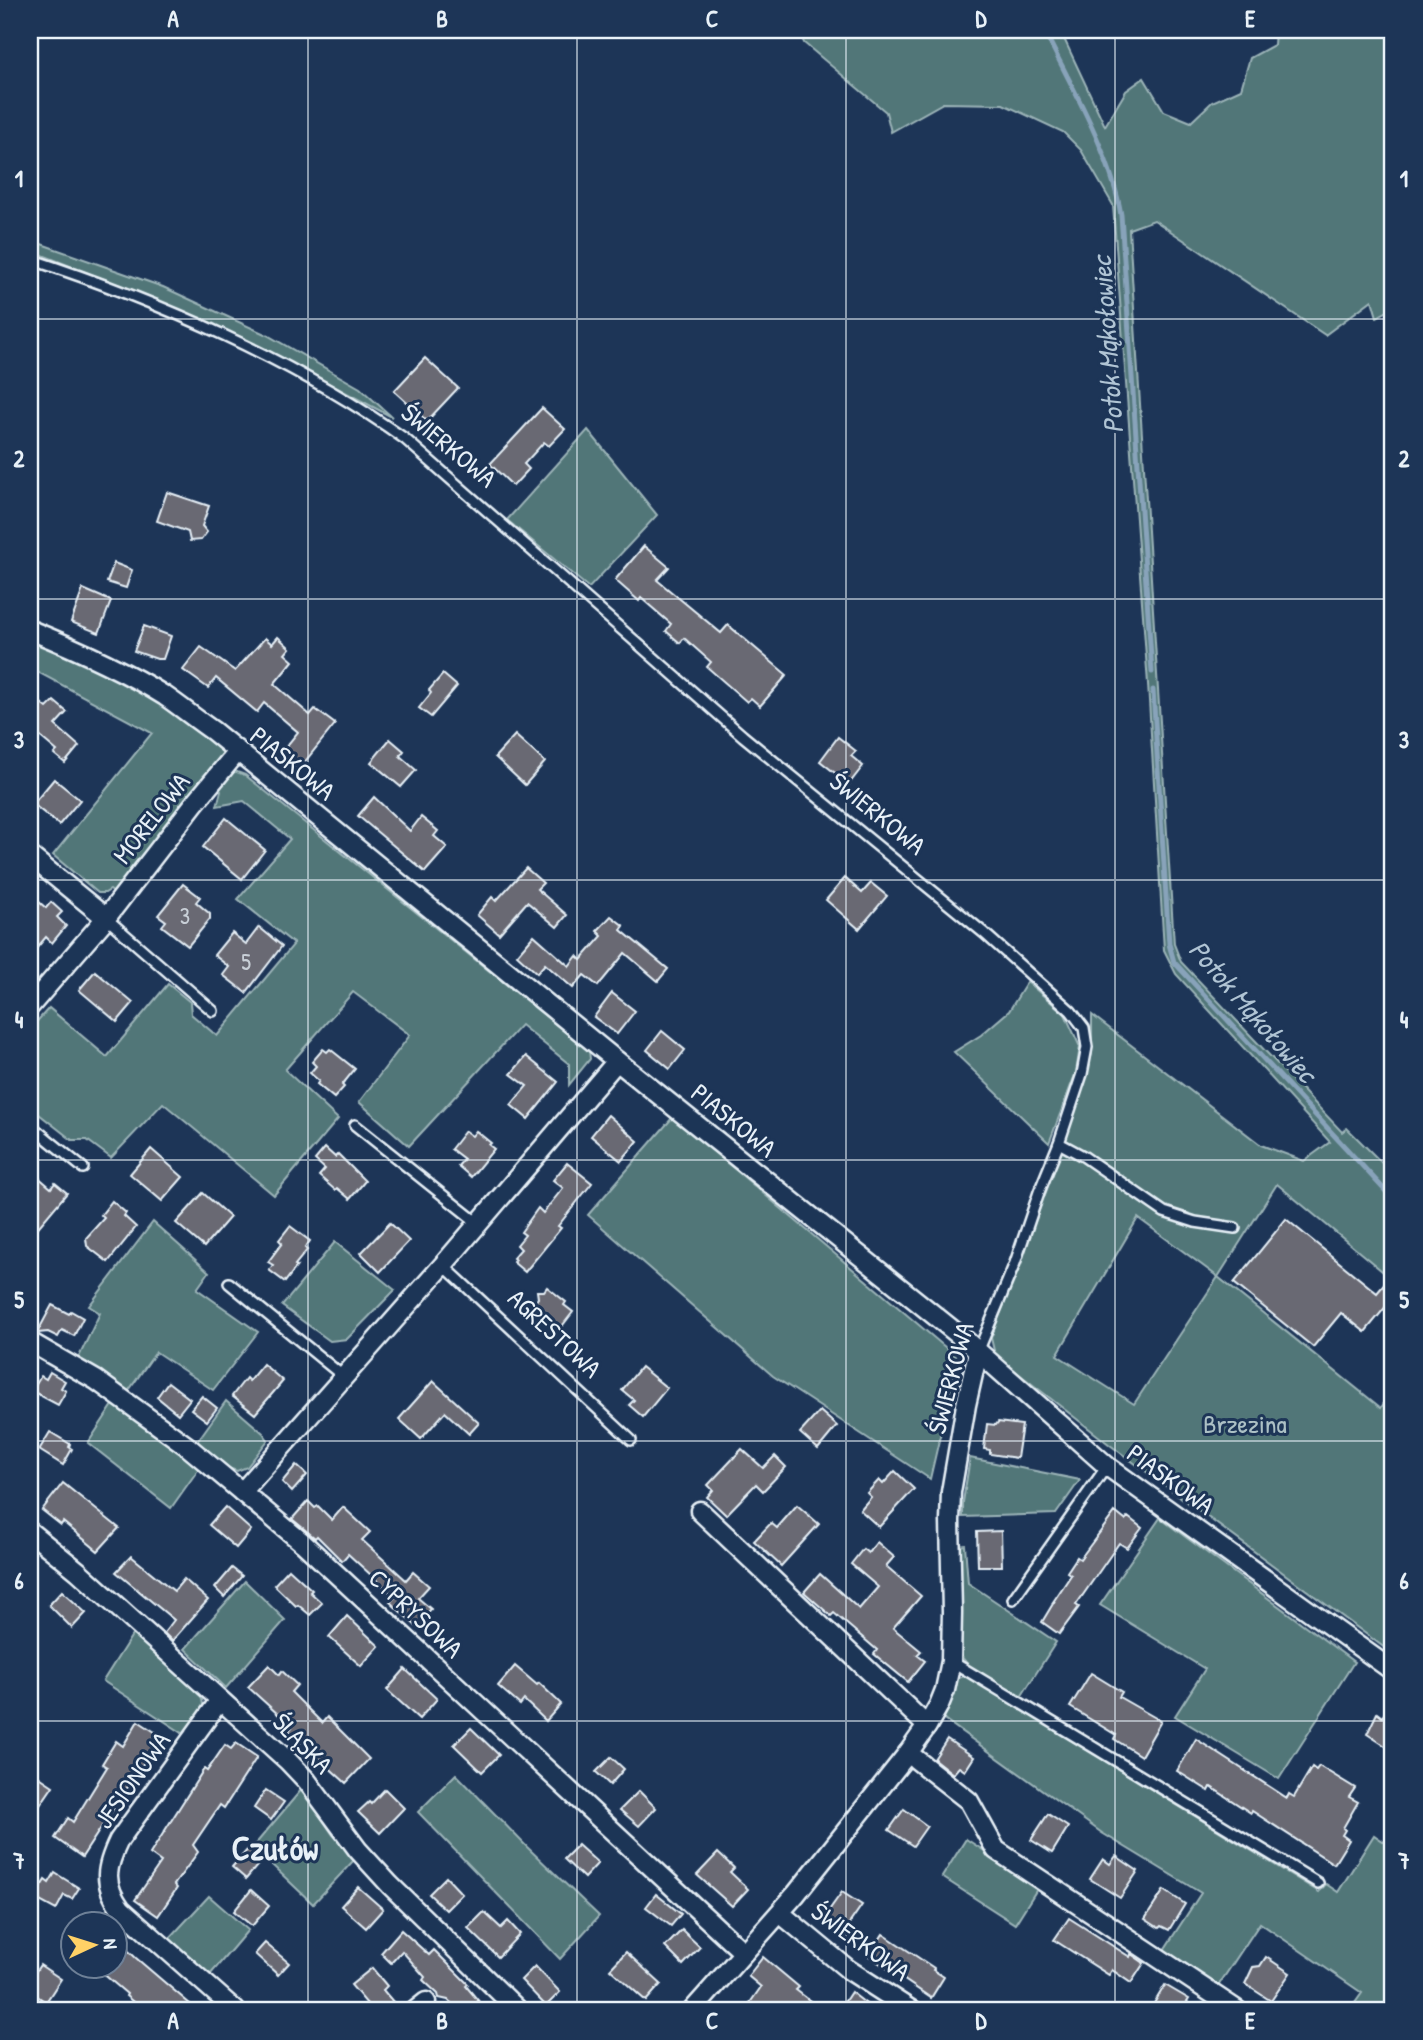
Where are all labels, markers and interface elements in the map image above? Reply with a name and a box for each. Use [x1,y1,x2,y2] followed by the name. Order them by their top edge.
[167,3,179,34] text: A
[436,3,448,34] text: B
[706,3,718,34] text: C
[976,3,988,34] text: D
[1245,3,1256,34] text: E
[15,163,23,194] text: 1
[1400,163,1408,194] text: 1
[1082,252,1132,435] water label: Potok Mąkołowiec
[394,395,504,495] street label: ŚWIERKOWA
[14,443,25,474] text: 2
[1399,443,1410,474] text: 2
[243,718,343,808] street label: PIASKOWA
[14,724,24,755] text: 3
[1399,724,1409,755] text: 3
[823,763,934,863] street label: ŚWIERKOWA
[105,765,198,871] street label: MORELOWA
[180,900,190,931] house number: 3
[1180,932,1328,1093] water label: Potok Mąkołowiec
[241,946,251,977] house number: 5
[15,1004,24,1035] text: 4
[1400,1004,1409,1035] text: 4
[684,1075,784,1165] street label: PIASKOWA
[501,1281,609,1385] street label: AGRESTOWA
[14,1284,24,1315] text: 5
[1399,1284,1409,1315] text: 5
[918,1318,982,1438] street label: ŚWIERKOWA
[1203,1406,1287,1441] park label: Brzezina
[1120,1435,1222,1523] street label: PIASKOWA
[361,1560,471,1666] street label: CYPRYSOWA
[14,1565,24,1596] text: 6
[1399,1565,1409,1596] text: 6
[265,1705,341,1781] street label: ŚLĄSKA
[86,1724,178,1835] street label: JESIONOWA
[232,1826,318,1870] district label: Czułów
[12,1845,25,1876] text: 7
[1397,1845,1410,1876] text: 7
[805,1893,918,1989] street label: ŚWIERKOWA
[60,1910,130,1980] north arrow
[98,1938,124,1950] text: N
[167,2005,179,2036] text: A
[436,2005,448,2036] text: B
[706,2005,718,2036] text: C
[976,2005,988,2036] text: D
[1245,2005,1256,2036] text: E

